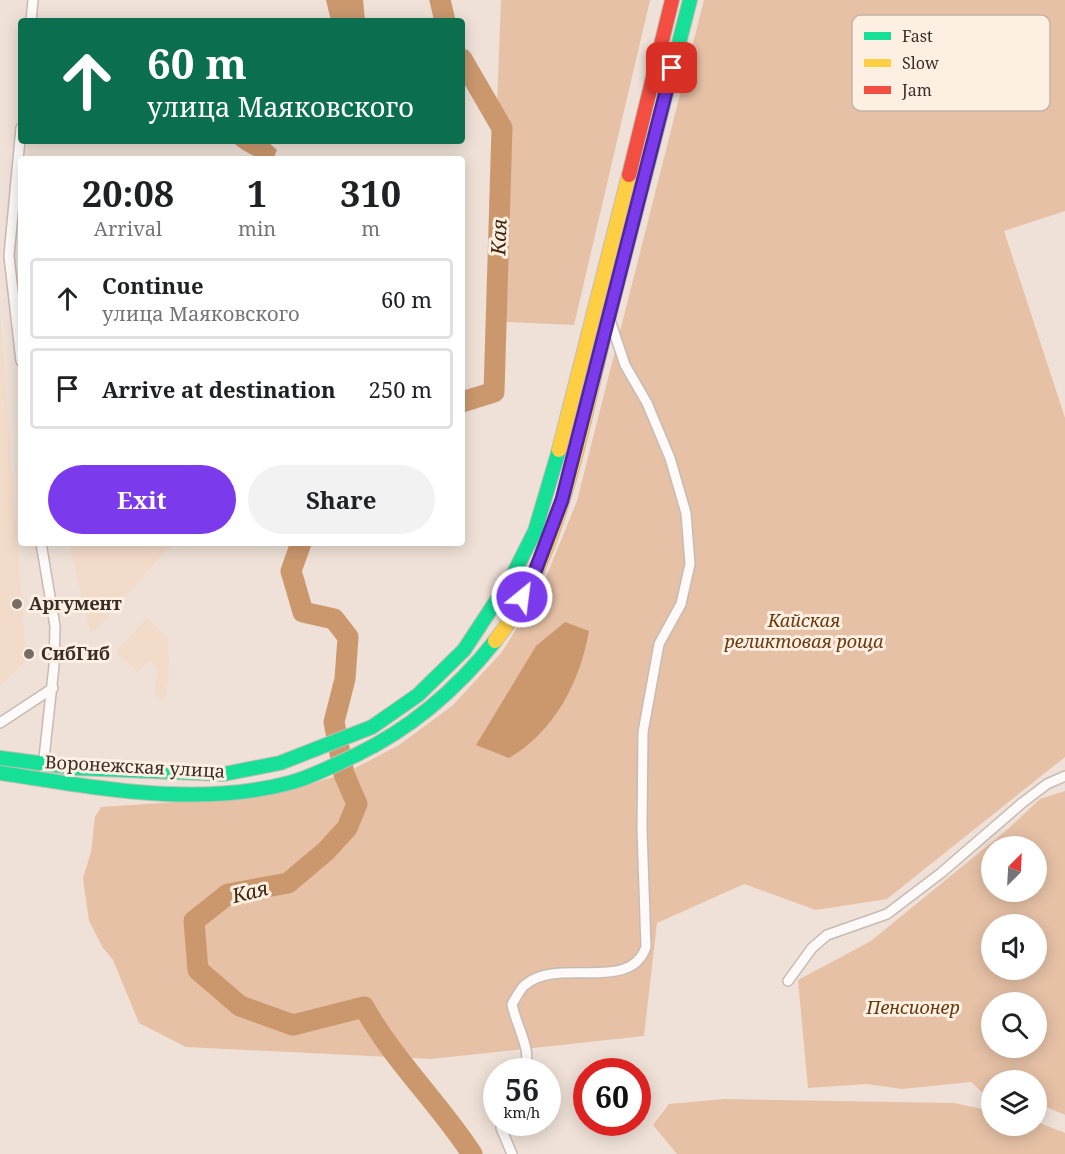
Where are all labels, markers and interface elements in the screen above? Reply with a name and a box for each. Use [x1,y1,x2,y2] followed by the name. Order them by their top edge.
[852,15,1050,111] legend
[902,25,933,47] text: Fast
[147,34,247,91] text: 60 m
[48,42,126,120] icon: ahead
[646,42,697,93] pin
[655,51,688,84] icon: arrive
[902,52,939,74] text: Slow
[901,79,932,101] text: Jam
[147,88,414,125] text: улица Маяковского
[82,169,174,218] text: 20:08
[247,169,267,218] text: 1
[340,169,401,218] text: 310
[94,215,162,242] text: Arrival
[238,215,276,242] text: min
[361,215,380,242] text: m
[484,218,513,257] water label: Кая
[102,270,204,300] text: Continue
[51,282,84,315] icon: ahead
[381,284,432,314] text: 60 m
[102,300,300,327] text: улица Маяковского
[51,372,84,405] icon: arrive
[102,374,336,404] text: Arrive at destination
[369,374,432,404] text: 250 m
[48,465,236,534] button: Exit
[248,465,435,534] button: Share
[490,565,554,629] position arrow
[29,591,122,615] place label: Аргумент
[10,597,24,611] marker: Аргумент
[724,608,883,653] park label: Кайская реликтовая роща
[41,641,110,665] place label: СибГиб
[22,647,36,661] marker: СибГиб
[44,749,226,783] street label: Воронежская улица
[981,836,1047,902] north arrow
[981,836,1047,1136] map controls
[228,874,271,909] water label: Кая
[981,914,1047,980] button: sound
[981,992,1047,1058] button: search
[865,995,960,1019] park label: Пенсионер
[573,1058,651,1136] speed limit sign: 60
[505,1069,539,1110] text: 56
[981,1070,1047,1136] button: layers
[504,1102,540,1122] text: km/h

